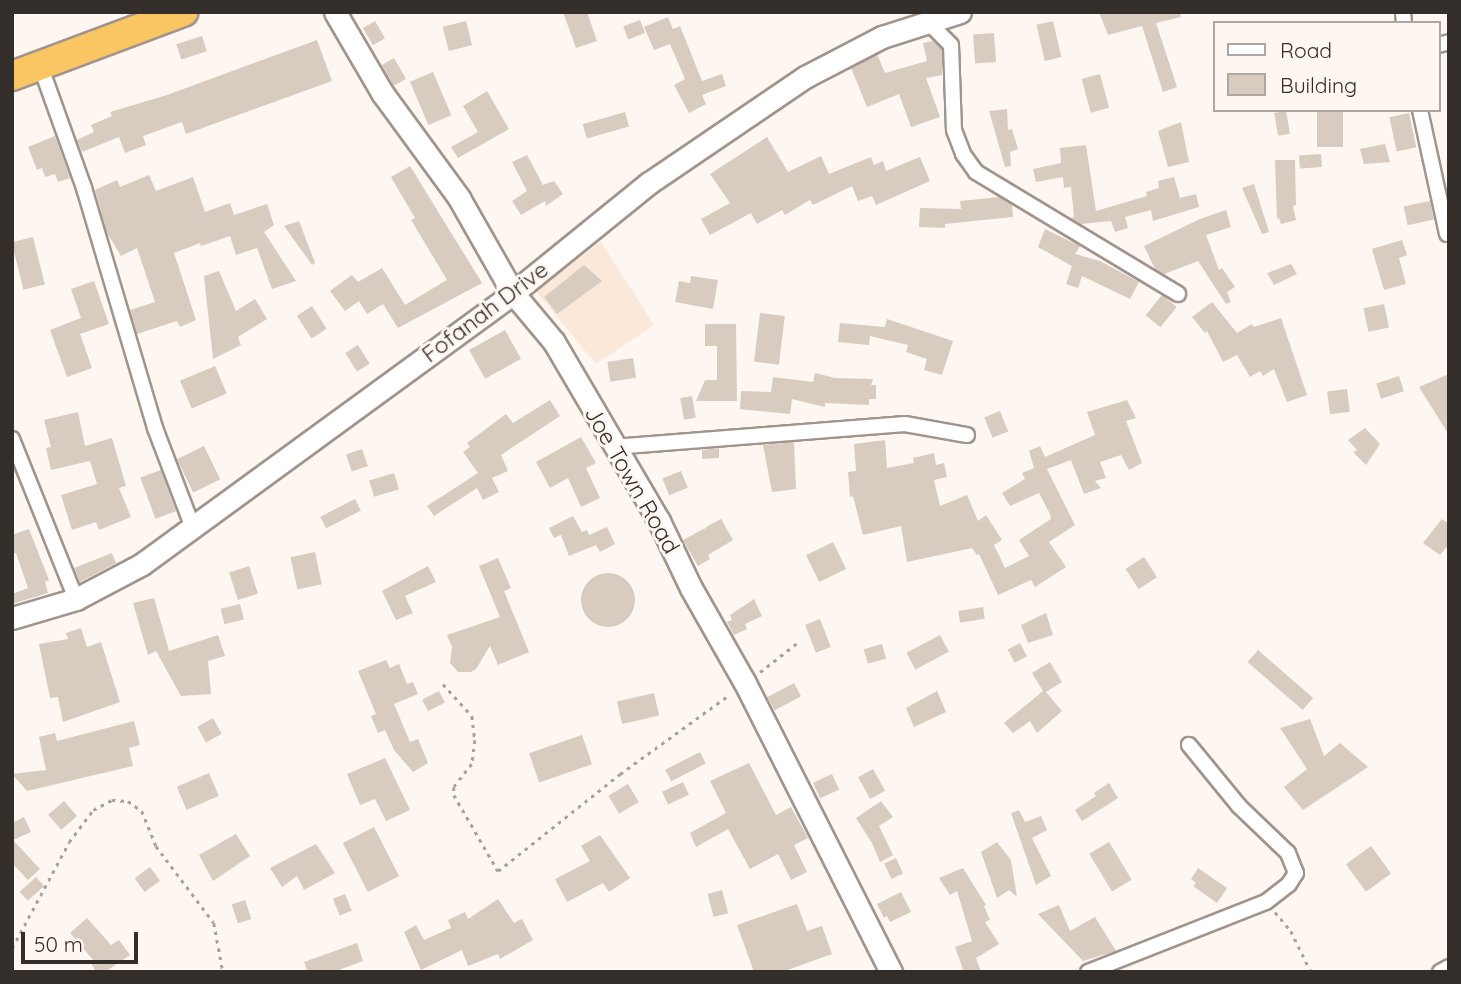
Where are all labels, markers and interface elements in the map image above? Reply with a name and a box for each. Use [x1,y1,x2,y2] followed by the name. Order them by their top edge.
[1212,21,1440,112] legend
[1280,37,1332,63] text: Road
[1280,72,1357,98] text: Building
[417,256,553,368] street label: Fofanah Drive
[579,402,685,558] street label: Joe Town Road
[24,918,142,962] scale bar
[34,931,83,957] text: 50 m

